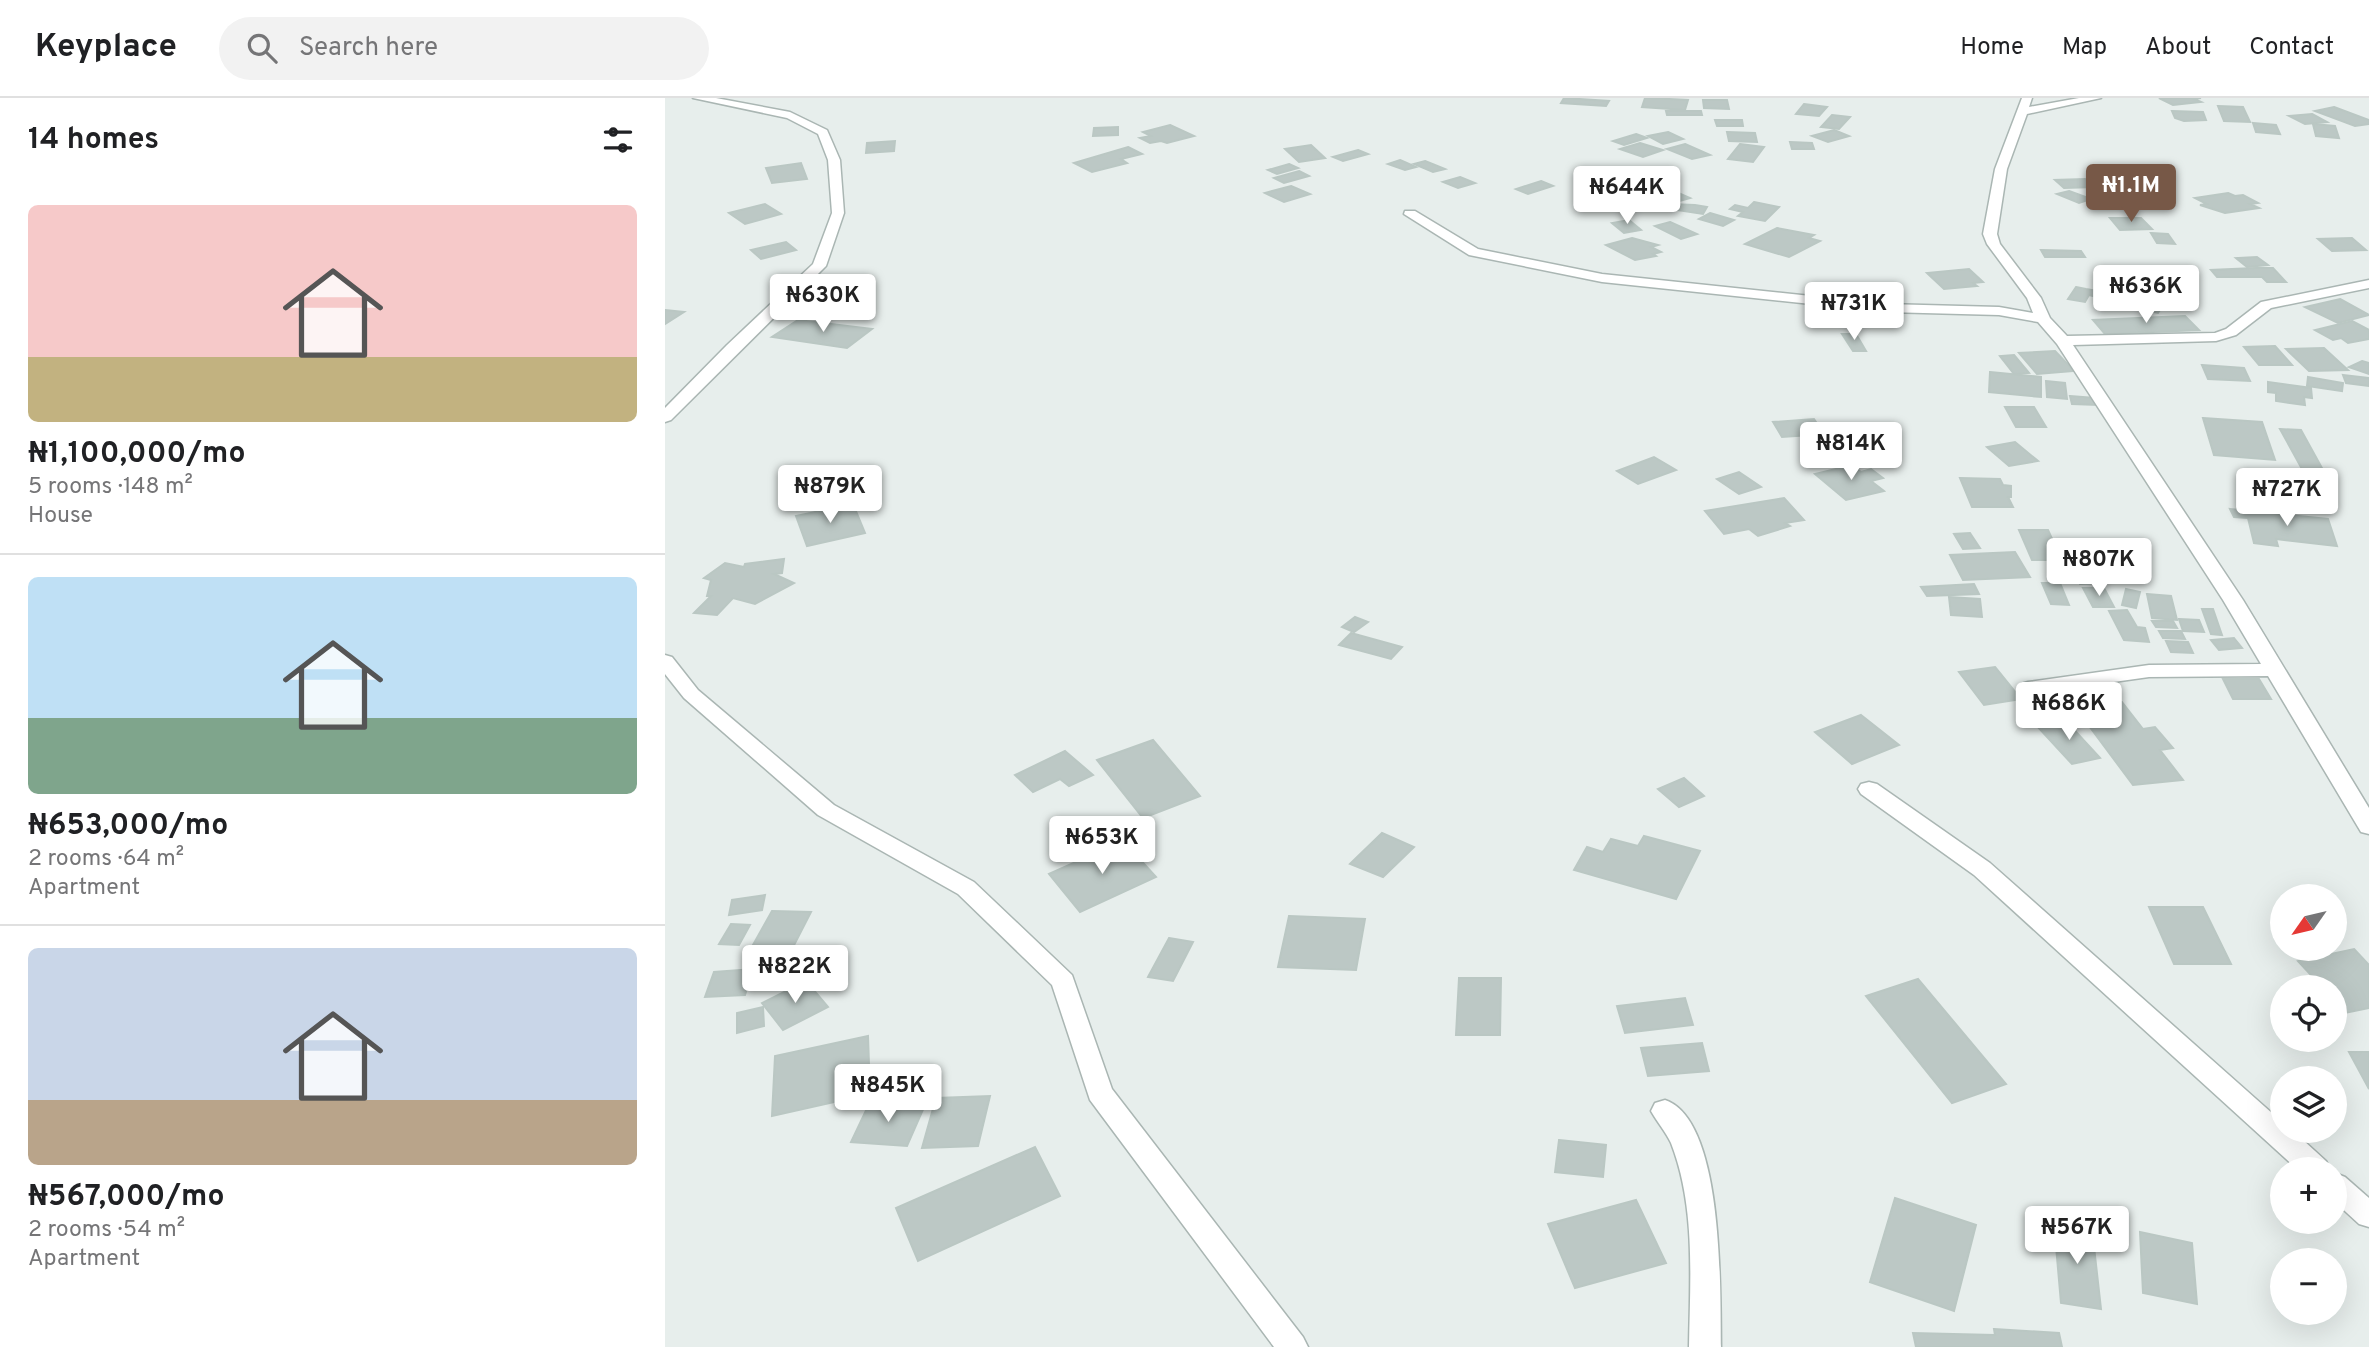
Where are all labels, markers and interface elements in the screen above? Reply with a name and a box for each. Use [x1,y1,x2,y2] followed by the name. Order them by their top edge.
[219,17,709,80] search box
[35,27,177,69] text: Keyplace
[243,29,281,67] icon: search
[299,32,438,65] text: Search here
[1960,33,2024,63] text: Home
[2062,33,2107,63] text: Map
[2145,33,2211,63] text: About
[2249,33,2334,63] text: Contact
[599,121,637,159] icon: filters
[28,122,159,159] text: 14 homes
[2082,164,2180,224] pin: ₦1.1M
[1578,166,1676,226] pin: ₦644K
[2102,172,2160,201] text: ₦1.1M
[1589,174,1665,203] text: ₦644K
[270,250,396,376] icon: home
[2097,266,2195,325] pin: ₦636K
[2109,273,2183,302] text: ₦636K
[774,274,872,334] pin: ₦630K
[786,282,860,311] text: ₦630K
[1805,282,1903,342] pin: ₦731K
[1821,290,1887,319] text: ₦731K
[1802,422,1900,482] pin: ₦814K
[1816,430,1886,459] text: ₦814K
[28,436,245,473] text: ₦1,100,000/mo
[781,466,879,525] pin: ₦879K
[2238,468,2336,528] pin: ₦727K
[28,473,193,502] text: 5 rooms · 148 m²
[794,473,866,502] text: ₦879K
[2252,476,2322,505] text: ₦727K
[28,502,93,531] text: House
[2050,538,2148,598] pin: ₦807K
[2063,546,2135,575] text: ₦807K
[270,622,396,748] icon: home
[2020,682,2118,742] pin: ₦686K
[2032,690,2106,719] text: ₦686K
[28,808,228,845] text: ₦653,000/mo
[1053,816,1151,876] pin: ₦653K
[1065,824,1139,853] text: ₦653K
[28,845,184,874] text: 2 rooms · 64 m²
[28,874,140,903] text: Apartment
[2270,884,2347,961] north arrow
[2270,884,2347,1325] map controls
[746,946,844,1005] pin: ₦822K
[758,953,832,982] text: ₦822K
[2270,975,2347,1052] button: locate
[270,993,396,1119] icon: home
[839,1065,937,1124] pin: ₦845K
[2270,1066,2347,1143] button: layers
[851,1072,925,1101] text: ₦845K
[2270,1157,2347,1234] button: +
[28,1179,224,1216] text: ₦567,000/mo
[2028,1206,2126,1266] pin: ₦567K
[2041,1214,2113,1243] text: ₦567K
[28,1216,185,1245] text: 2 rooms · 54 m²
[28,1245,140,1274] text: Apartment
[2270,1248,2347,1325] button: −

